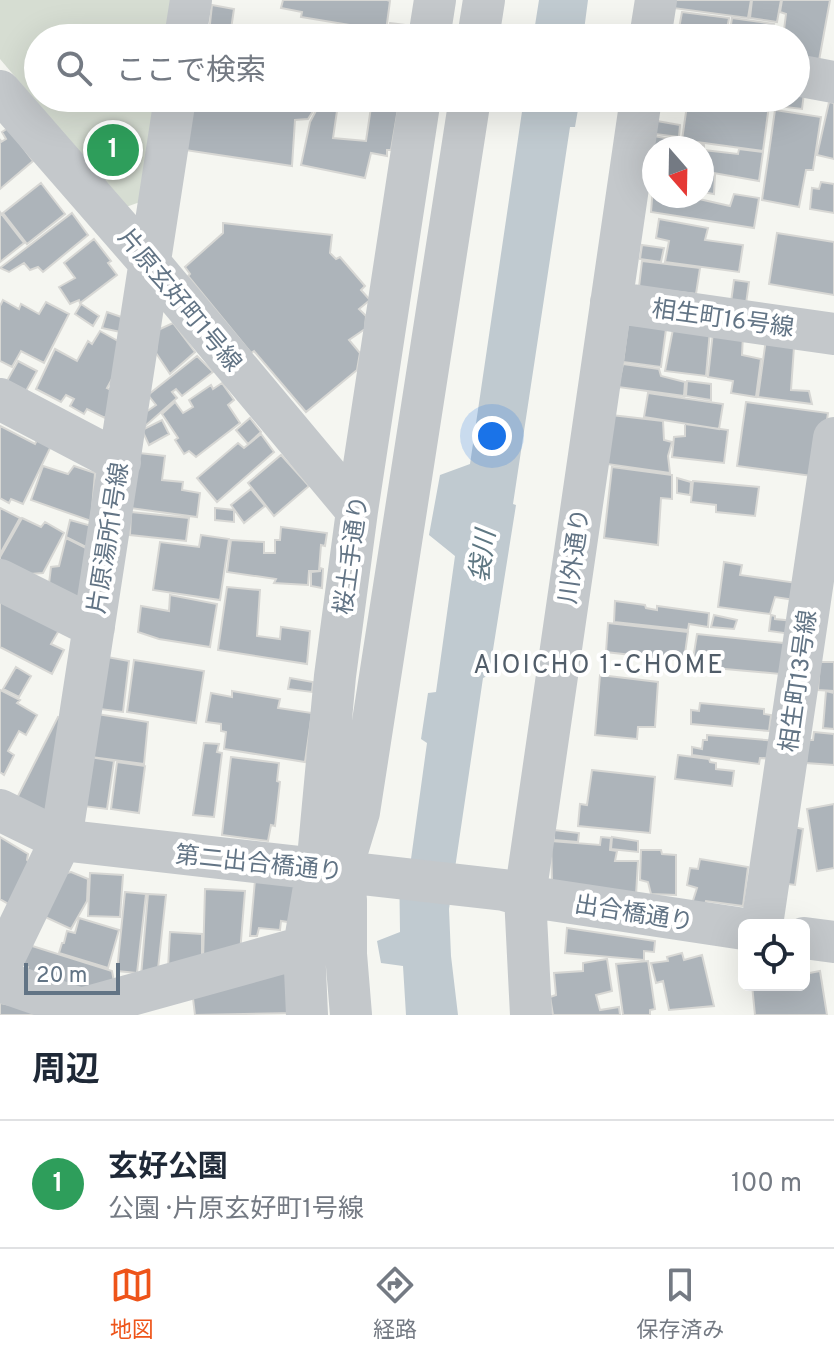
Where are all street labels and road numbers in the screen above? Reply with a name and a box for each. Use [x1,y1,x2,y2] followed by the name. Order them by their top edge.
[110,224,247,379] street label: 片原玄好町1号線
[650,295,796,345] street label: 相生町16号線
[83,460,137,616] street label: 片原湯所1号線
[330,494,376,617] street label: 桜土手通り
[554,507,598,606] street label: 川外通り
[775,608,825,754] street label: 相生町13号線
[174,841,344,889] street label: 第二出合橋通り
[572,891,695,939] street label: 出合橋通り

